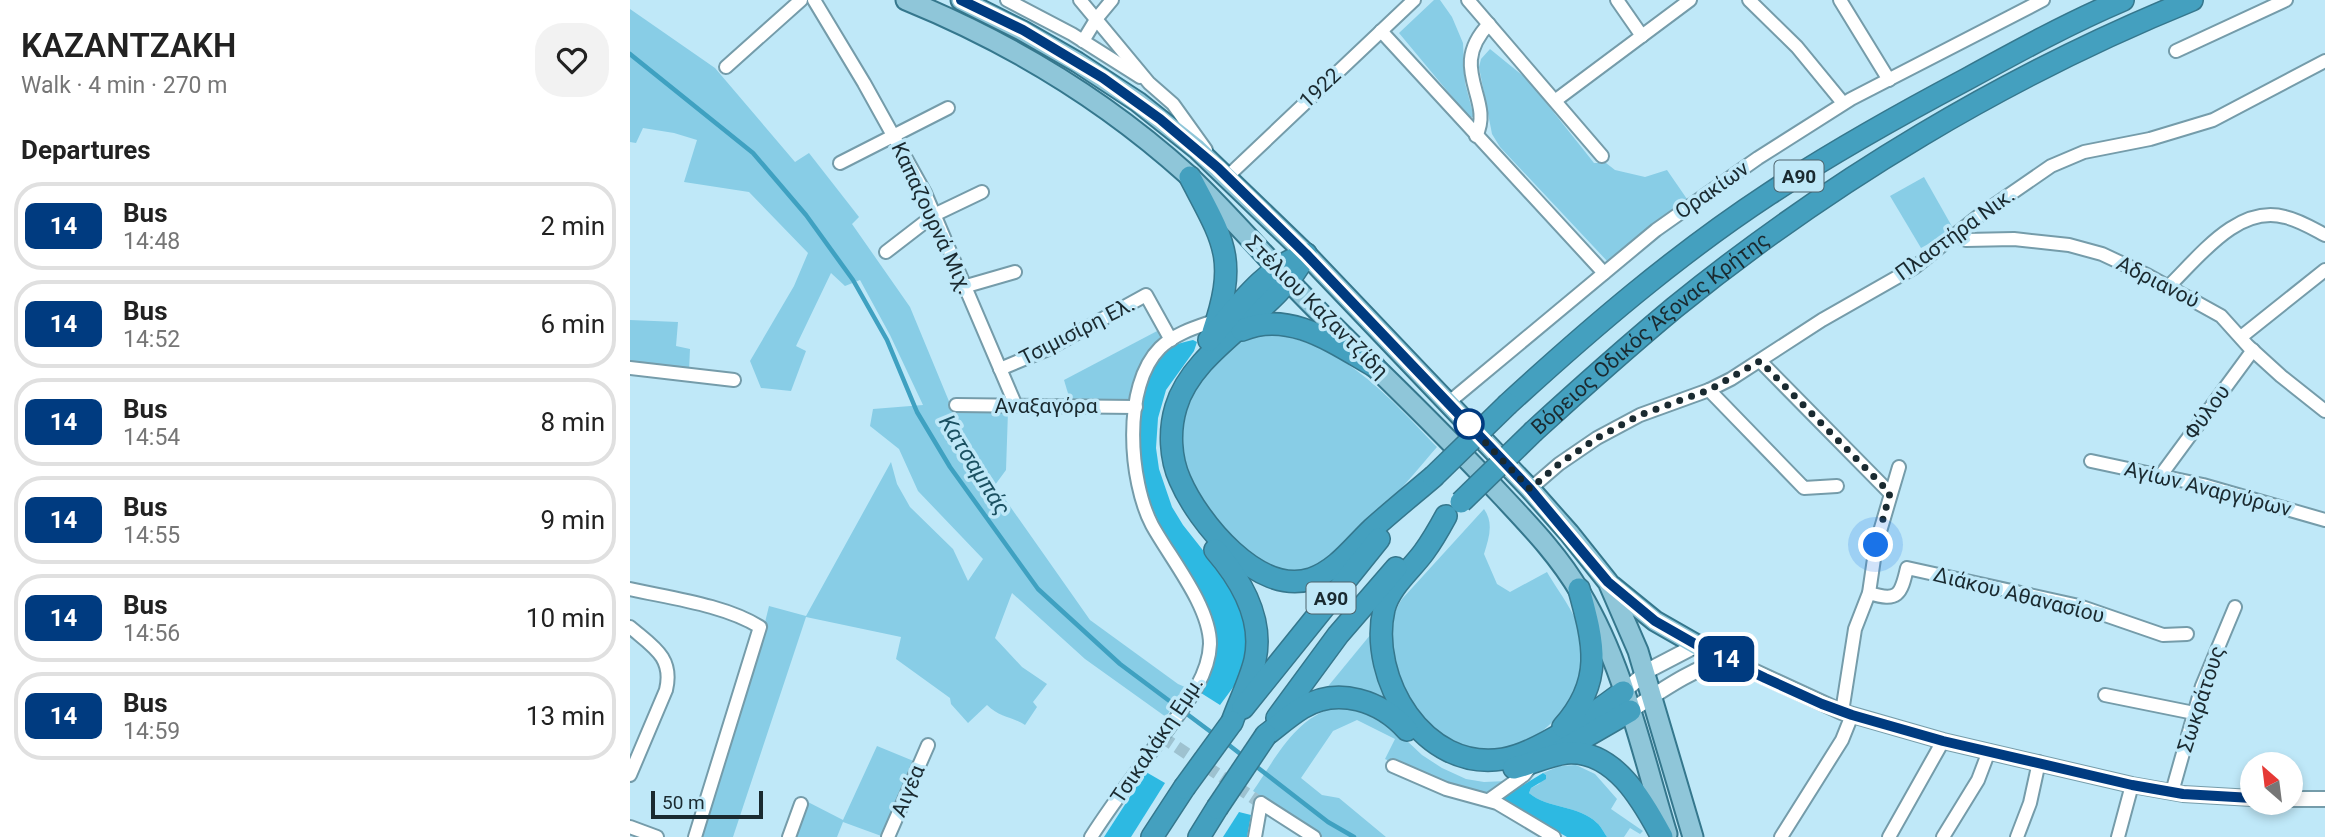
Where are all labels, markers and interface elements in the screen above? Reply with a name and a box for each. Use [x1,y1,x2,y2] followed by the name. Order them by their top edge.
[535,23,609,97] button: heart
[21,26,236,65] text: ΚΑΖΑΝΤΖΑΚΗ
[1295,63,1346,113] street label: 1922
[21,72,227,99] text: Walk · 4 min · 270 m
[21,135,151,165] text: Departures
[886,138,978,298] street label: Καπαζουρνά Μιχ.
[1671,156,1753,224] street label: Ορακίων
[1774,160,1824,192] road number: Α90
[1891,183,2019,285] street label: Πλαστήρα Νικ.
[123,198,168,228] text: Bus
[540,211,605,241] text: 2 min
[50,212,77,240] text: 14
[1526,227,1774,439] street label: Βόρειος Οδικός Άξονας Κρήτης
[123,228,180,255] text: 14:48
[1241,231,1393,383] street label: Στέλιου Καζαντζίδη
[2113,251,2203,313] street label: Αδριανού
[1016,292,1138,370] street label: Τσιμισίρη Ελ.
[123,296,168,326] text: Bus
[540,309,605,339] text: 6 min
[50,310,77,338] text: 14
[123,326,180,353] text: 14:52
[2179,380,2235,444] street label: Φύλου
[123,394,168,424] text: Bus
[994,394,1098,418] street label: Αναξαγόρα
[540,407,605,437] text: 8 min
[50,408,77,436] text: 14
[1454,409,1484,439] unlabelled marker
[933,410,1016,521] water label: Κατσαμπάς
[123,424,180,451] text: 14:54
[2122,457,2294,521] street label: Αγίων Αναργύρων
[123,492,168,522] text: Bus
[540,505,605,535] text: 9 min
[50,506,77,534] text: 14
[123,522,180,549] text: 14:55
[1858,527,1893,562] your location
[1931,562,2107,628] street label: Διάκου Αθανασίου
[1306,582,1356,614] road number: Α90
[123,590,168,620] text: Bus
[526,603,605,633] text: 10 min
[50,604,77,632] text: 14
[123,620,180,647] text: 14:56
[1694,636,1758,682] line badge: 14
[2173,643,2229,755] street label: Σωκράτους
[1712,645,1740,673] text: 14
[1106,672,1208,808] street label: Τσικαλάκη Εμμ.
[123,688,168,718] text: Bus
[526,701,605,731] text: 13 min
[50,702,77,730] text: 14
[123,718,180,745] text: 14:59
[2240,752,2303,816] north arrow
[2240,752,2303,815] map controls
[886,761,930,820] street label: Αιγέα
[651,788,763,820] scale bar
[662,791,705,814] text: 50 m

